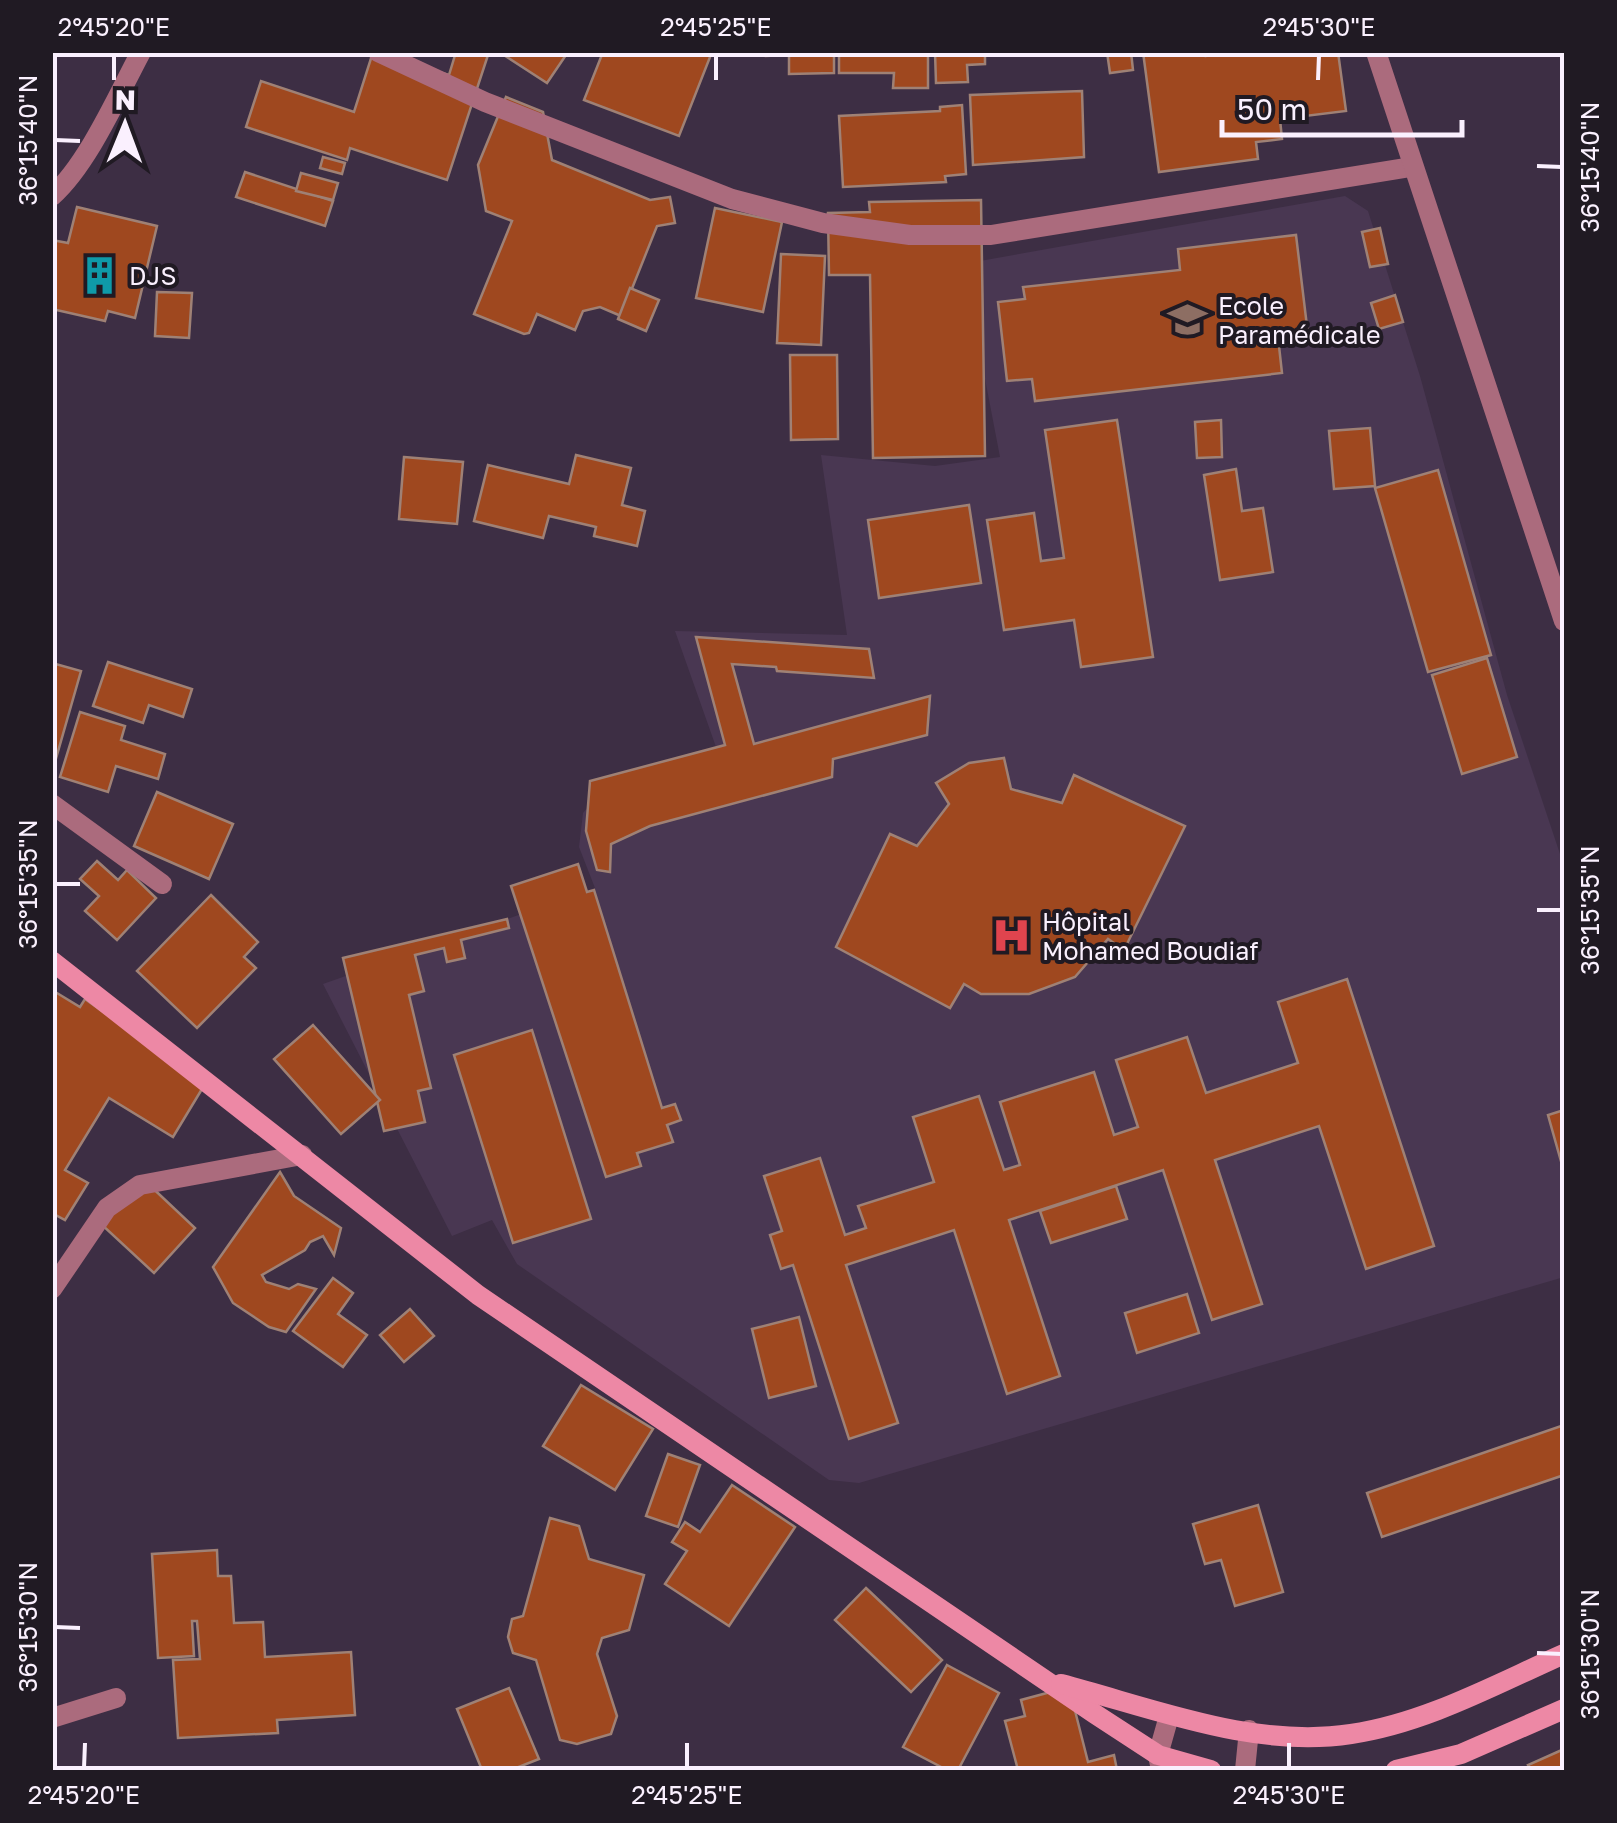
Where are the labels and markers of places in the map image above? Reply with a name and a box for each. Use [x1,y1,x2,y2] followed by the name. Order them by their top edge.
[78,255,120,297] building icon: DJS
[129,260,176,291] place label: DJS
[1218,290,1381,350] place label: Ecole Paramédicale
[1167,299,1209,341] school or university icon: Ecole Paramédicale
[1042,906,1258,966] place label: Hôpital Mohamed Boudiaf
[991,915,1033,957] hospital icon: Hôpital Mohamed Boudiaf

